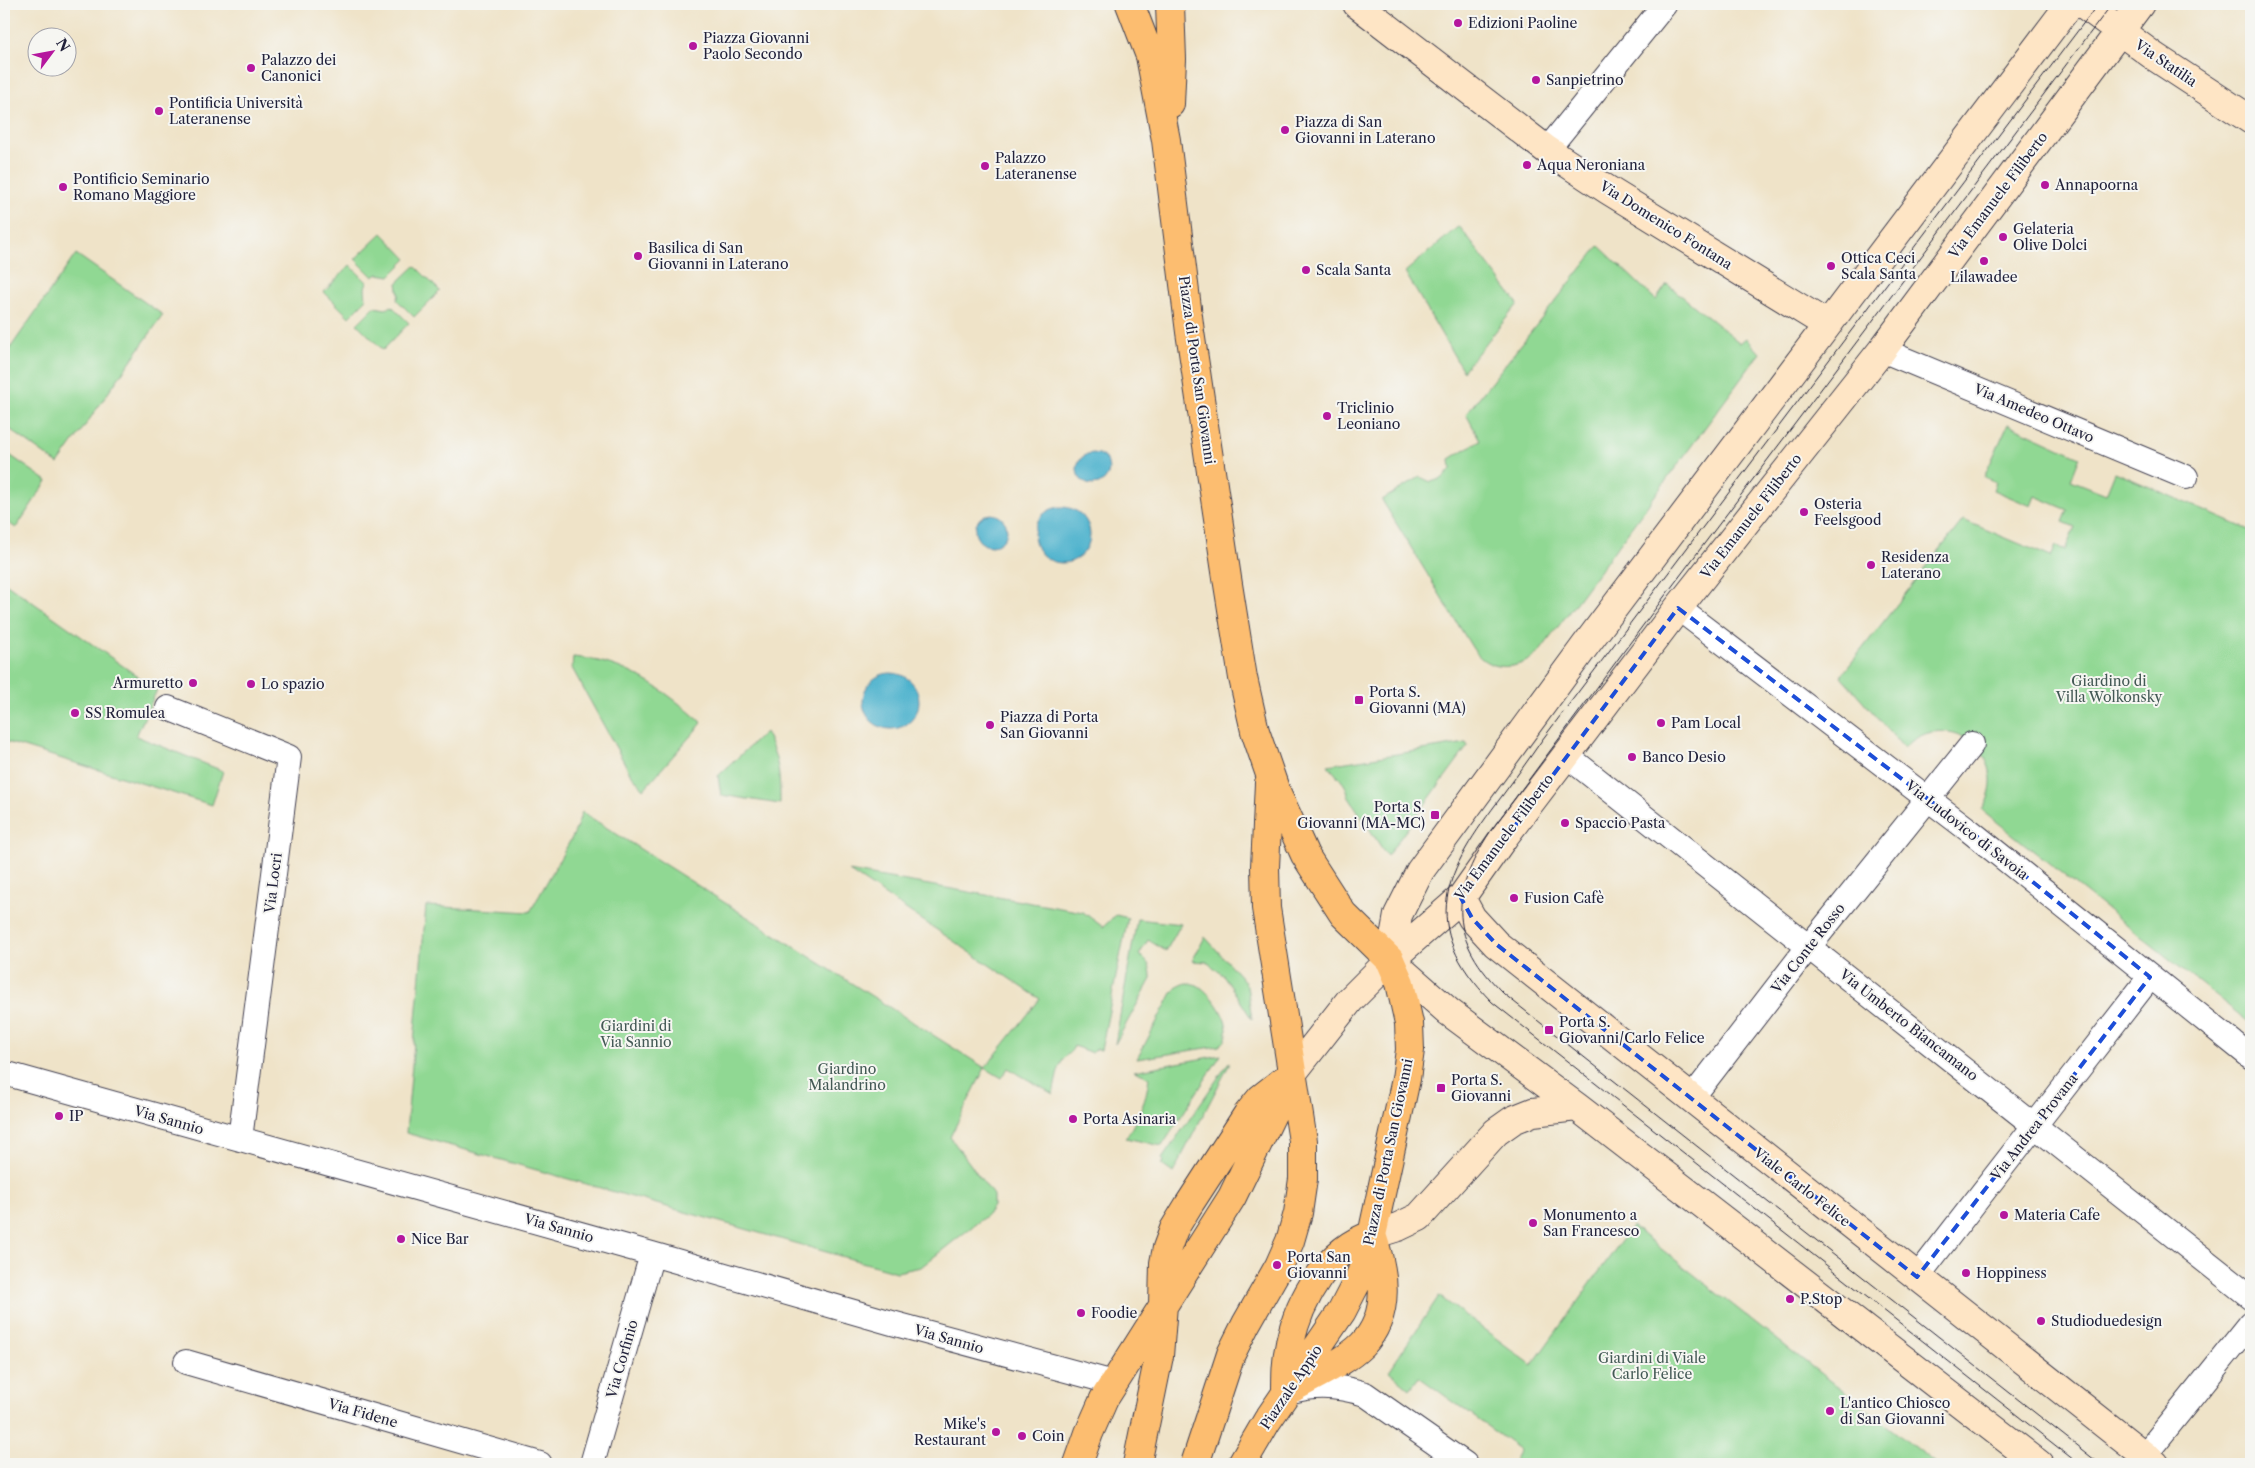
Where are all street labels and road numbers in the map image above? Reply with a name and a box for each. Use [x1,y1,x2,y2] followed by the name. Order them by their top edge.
[2131,35,2201,91] street label: Via Statilia
[1944,128,2051,263] street label: Via Emanuele Filiberto
[1595,176,1736,274] street label: Via Domenico Fontana
[1175,275,1219,465] street label: Piazza di Porta San Giovanni
[1970,379,2097,446] street label: Via Amedeo Ottavo
[1696,450,1805,583] street label: Via Emanuele Filiberto
[1450,770,1557,905] street label: Via Emanuele Filiberto
[1901,776,2032,884] street label: Via Ludovico di Savoia
[260,852,286,915] street label: Via Locri
[1767,899,1849,997] street label: Via Conte Rosso
[1835,965,1982,1085] street label: Via Umberto Biancamano
[1359,1057,1417,1247] street label: Piazza di Porta San Giovanni
[1986,1069,2082,1185] street label: Via Andrea Provana
[131,1101,206,1138] street label: Via Sannio
[1749,1143,1854,1231] street label: Viale Carlo Felice
[521,1209,596,1246] street label: Via Sannio
[602,1318,642,1401] street label: Via Corfinio
[911,1320,986,1357] street label: Via Sannio
[1256,1341,1326,1433] street label: Piazzale Appio
[325,1394,400,1432] street label: Via Fidene

